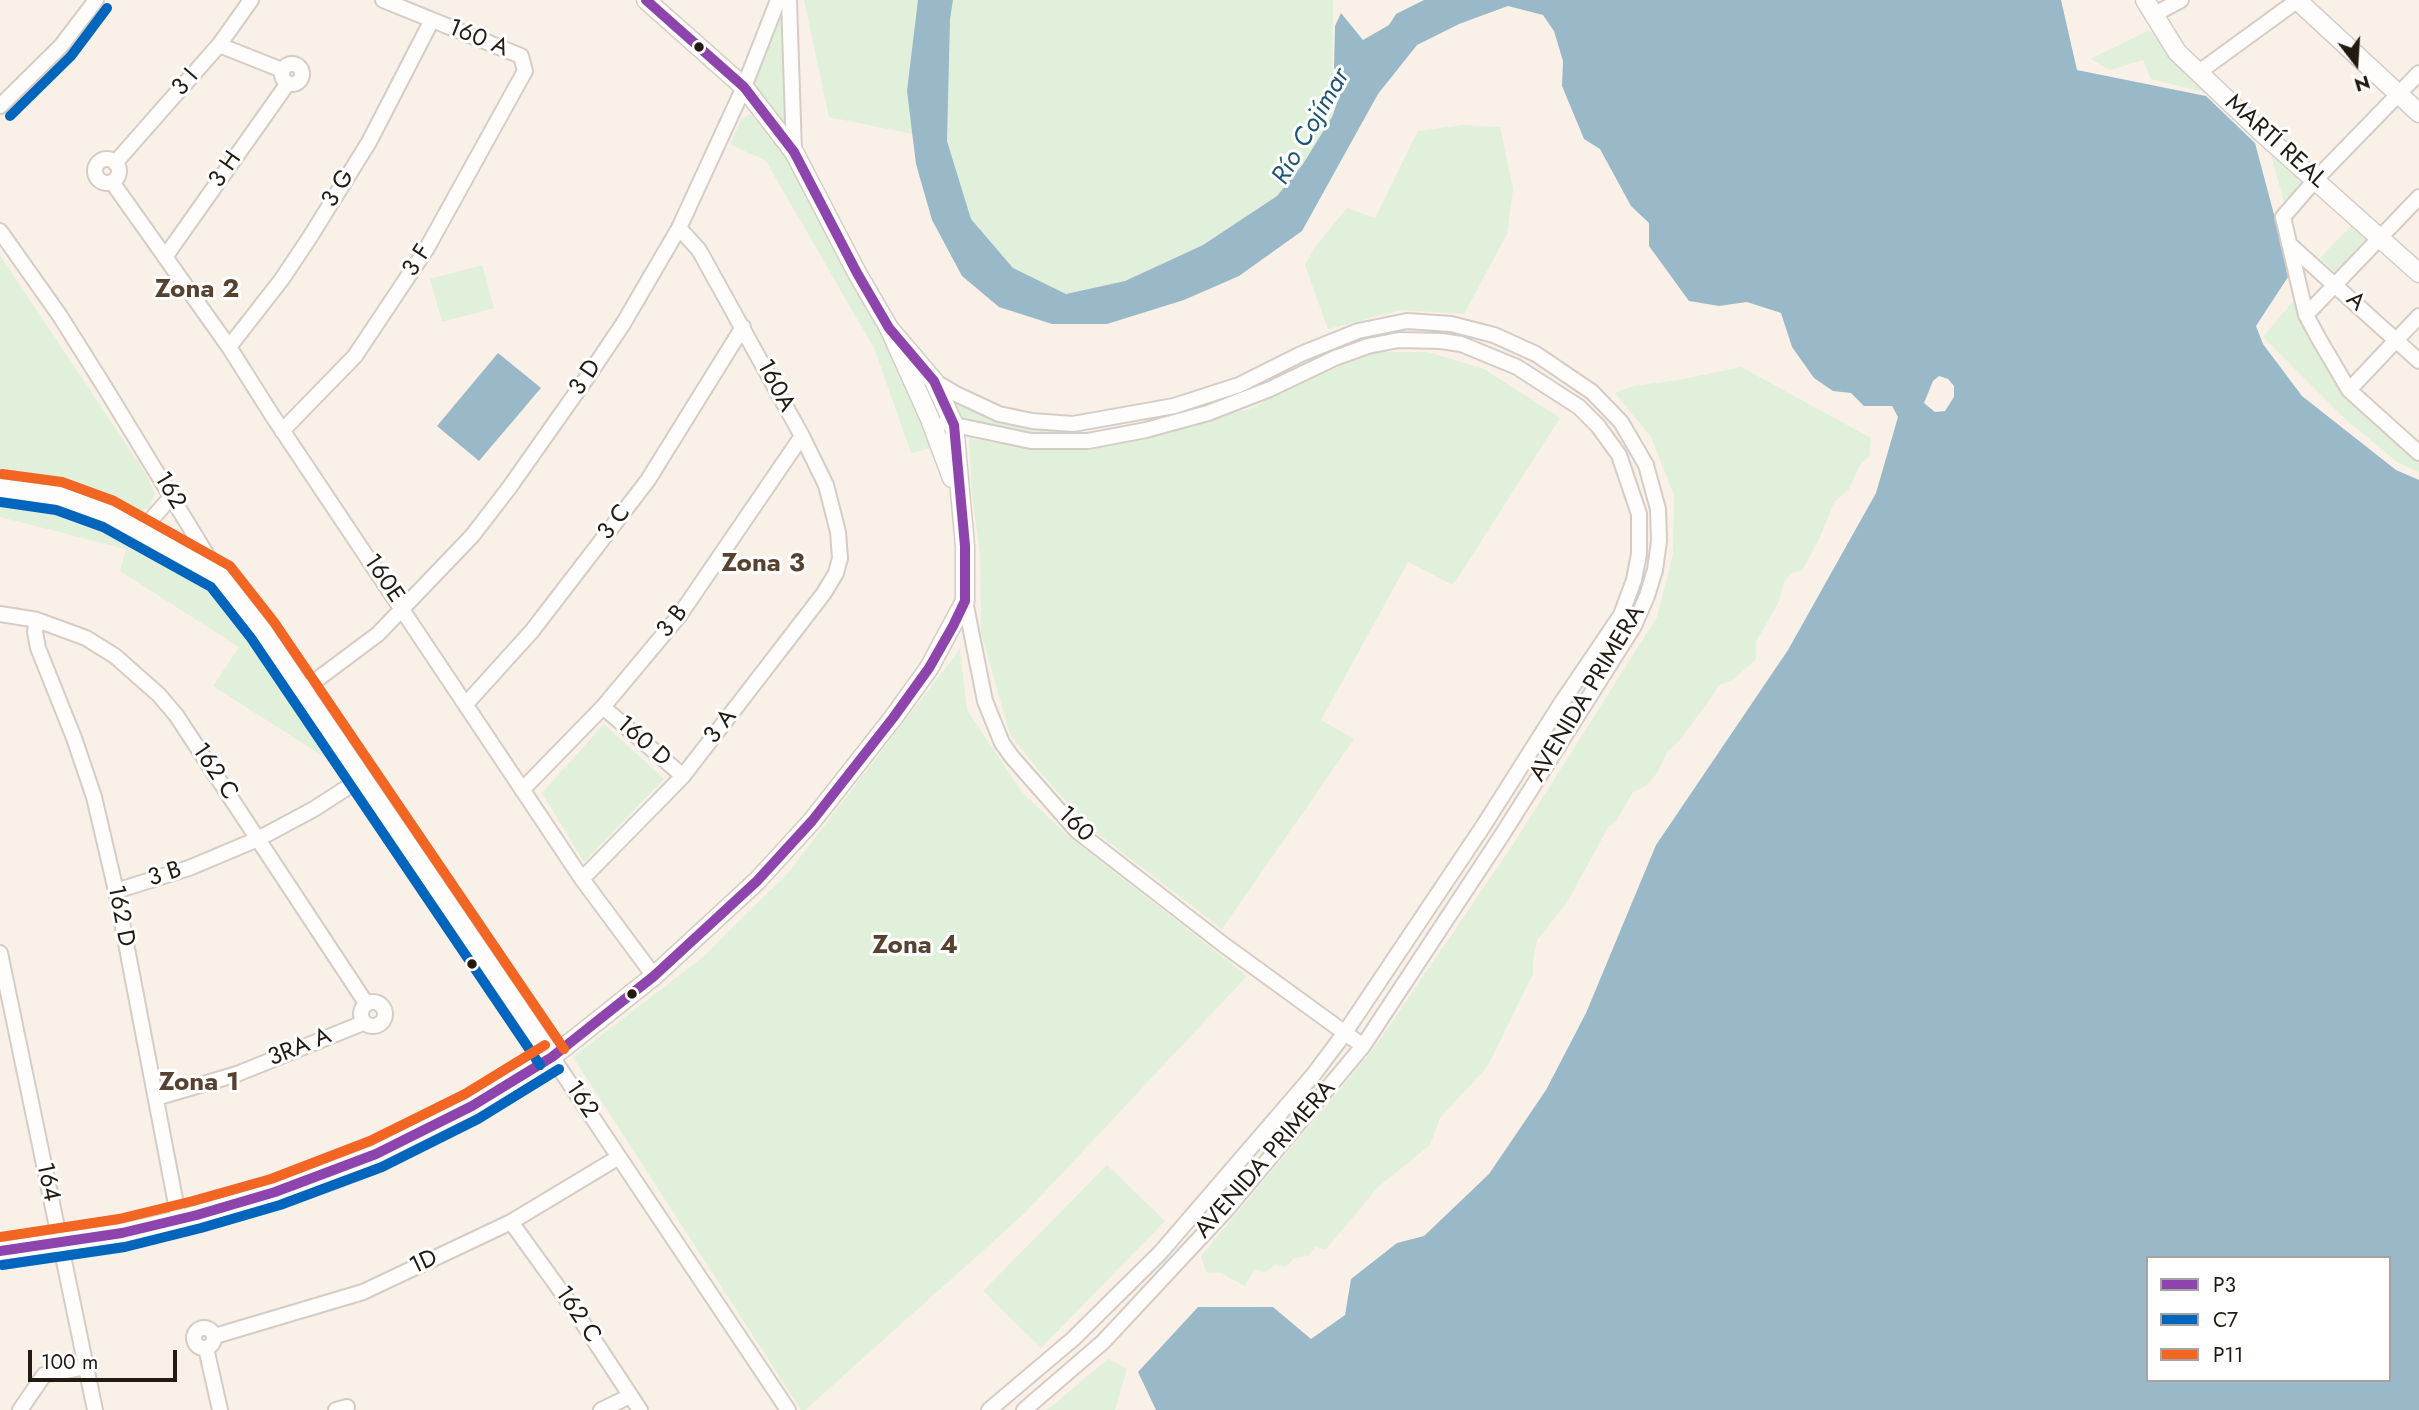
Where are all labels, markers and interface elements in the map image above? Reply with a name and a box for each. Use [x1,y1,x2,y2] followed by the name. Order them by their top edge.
[444,14,512,64] street label: 160 A
[2321,28,2391,98] north arrow
[692,40,706,54] unlabelled marker
[1266,63,1358,191] water label: Río Cojímar
[167,64,205,102] street label: 3 I
[2351,68,2373,99] text: N
[2218,89,2332,195] street label: MARTÍ REAL
[203,146,249,194] street label: 3 H
[316,165,362,213] street label: 3 G
[397,240,439,282] street label: 3 F
[155,275,239,307] district label: Zona 2
[2339,286,2371,318] street label: A
[564,355,608,401] street label: 3 D
[749,355,801,417] street label: 160A
[147,467,191,515] street label: 162
[592,500,638,546] street label: 3 C
[356,549,410,609] street label: 160E
[721,549,805,581] district label: Zona 3
[651,600,695,644] street label: 3 B
[1524,601,1652,787] street label: AVENIDA PRIMERA
[699,704,743,750] street label: 3 A
[610,711,676,773] street label: 160 D
[185,738,243,806] street label: 162 C
[1051,801,1099,849] street label: 160
[145,856,185,894] street label: 3 B
[100,883,140,949] street label: 162 D
[872,931,958,963] district label: Zona 4
[465,957,479,971] unlabelled marker
[625,987,639,1001] unlabelled marker
[264,1022,336,1074] street label: 3RA A
[159,1068,239,1100] district label: Zona 1
[1190,1075,1342,1245] street label: AVENIDA PRIMERA
[558,1076,604,1124] street label: 162
[29,1160,65,1204] street label: 164
[406,1244,442,1282] street label: 1D
[2146,1256,2391,1382] legend
[2213,1270,2236,1300] text: P3
[548,1281,606,1349] street label: 162 C
[2213,1305,2238,1335] text: C7
[32,1336,180,1380] scale bar
[2213,1340,2243,1370] text: P11
[41,1347,98,1377] text: 100 m

